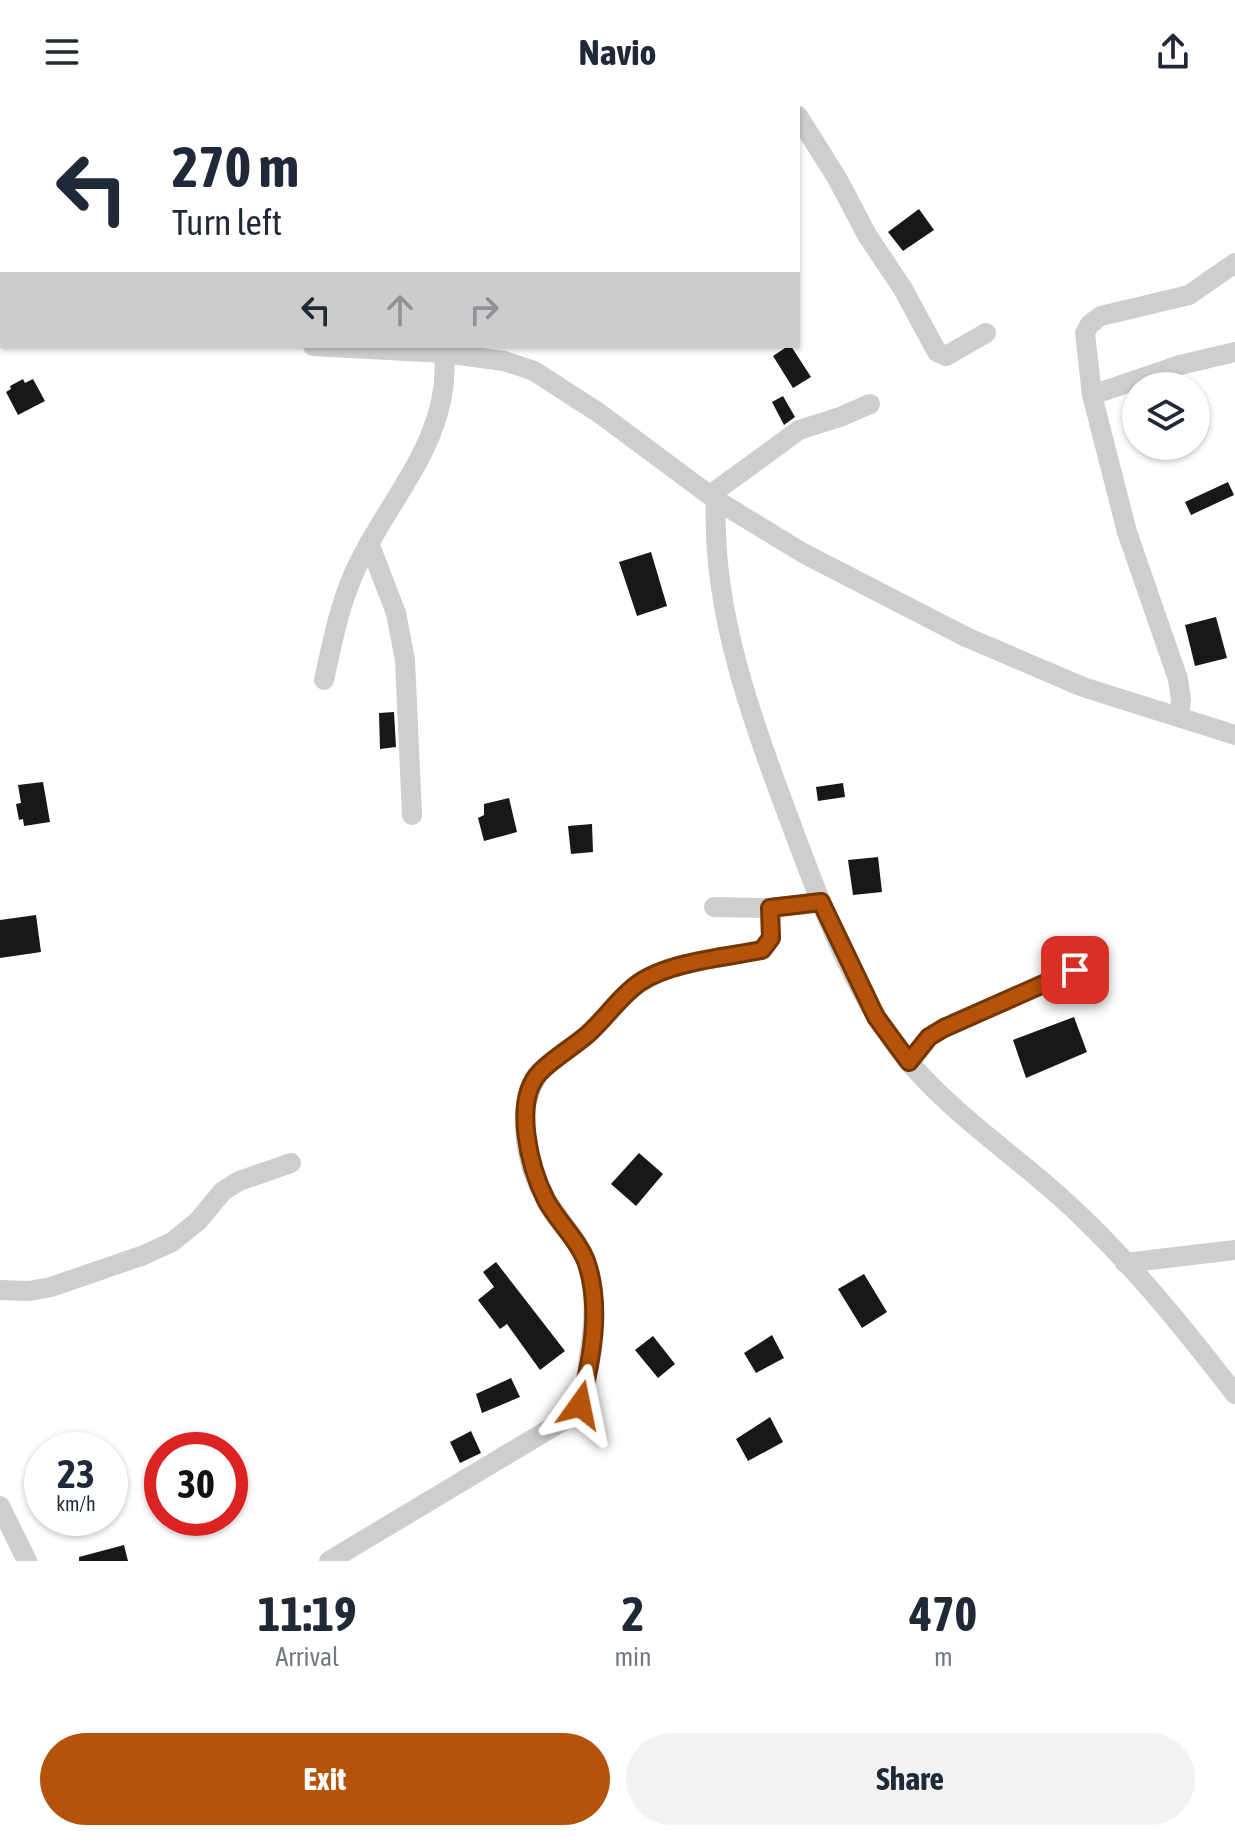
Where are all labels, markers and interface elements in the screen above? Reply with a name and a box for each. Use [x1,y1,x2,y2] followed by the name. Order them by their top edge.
[40,30,84,74] icon: menu
[1151,30,1195,74] icon: share
[578,31,657,73] text: Navio
[172,135,299,199] text: 270 m
[40,136,144,240] icon: left
[172,201,282,243] text: Turn left
[294,288,338,332] icon: left
[378,288,422,332] icon: ahead
[462,288,506,332] icon: right
[1122,372,1210,460] map controls
[1122,372,1210,460] button: layers
[1041,936,1109,1004] pin
[1053,948,1097,992] icon: arrive
[538,1363,622,1447] position arrow
[144,1432,248,1536] speed limit sign: 30
[57,1451,95,1496] text: 23
[56,1492,96,1515] text: km/h
[258,1586,357,1641] text: 11:19
[622,1586,644,1641] text: 2
[910,1586,977,1641] text: 470
[275,1642,339,1672] text: Arrival
[614,1642,652,1672] text: min
[934,1642,953,1672] text: m
[40,1733,610,1825] button: Exit
[626,1733,1195,1825] button: Share

